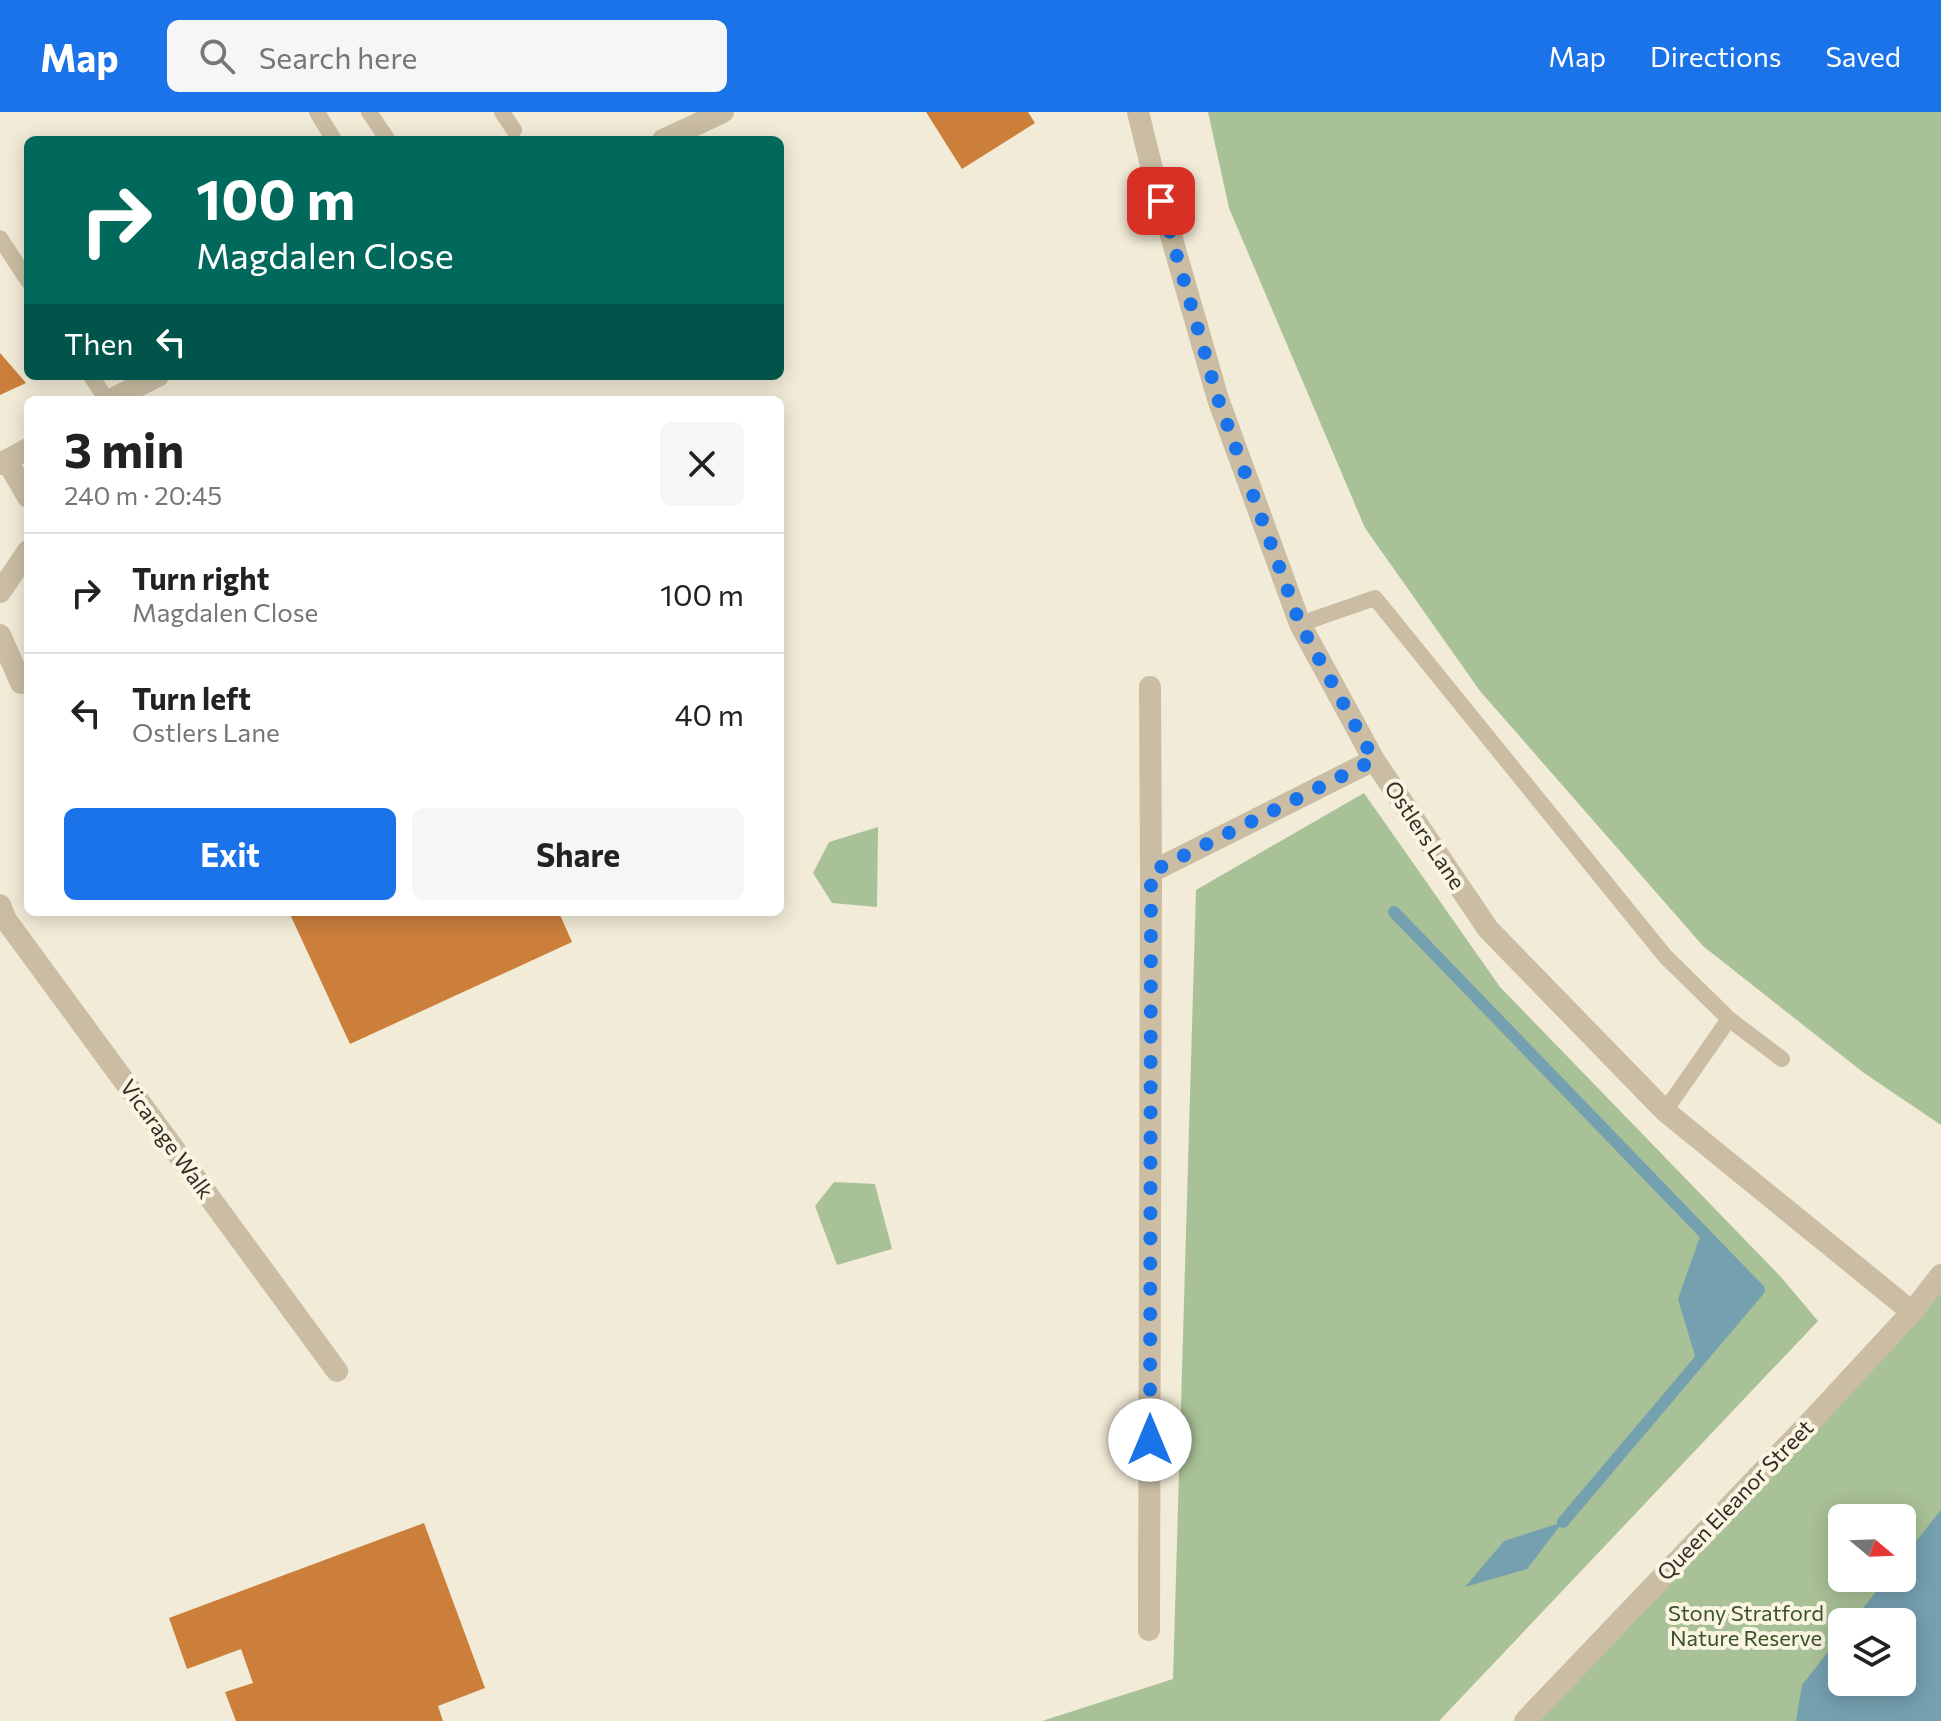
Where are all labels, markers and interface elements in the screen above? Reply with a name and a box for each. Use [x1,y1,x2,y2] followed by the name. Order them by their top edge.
[167,20,727,92] search box
[40,33,119,80] text: Map
[195,34,239,78] icon: search
[259,38,417,75] text: Search here
[1548,39,1606,73] text: Map
[1650,39,1781,73] text: Directions
[1825,39,1901,73] text: Saved
[196,163,355,232] text: 100 m
[1127,167,1195,235] pin
[64,168,168,272] icon: right
[1139,179,1183,223] icon: arrive
[196,232,454,276] text: Magdalen Close
[149,320,193,364] icon: left
[64,324,133,361] text: Then
[64,419,184,478] text: 3 min
[660,422,744,506] button: close
[64,479,222,510] text: 240 m · 20:45
[132,559,269,596] text: Turn right
[64,571,108,615] icon: right
[660,575,744,612] text: 100 m
[132,596,318,627] text: Magdalen Close
[132,679,251,716] text: Turn left
[64,691,108,735] icon: left
[675,695,744,732] text: 40 m
[132,716,280,747] text: Ostlers Lane
[1379,775,1472,894] street label: Ostlers Lane
[64,808,396,900] button: Exit
[412,808,744,900] button: Share
[115,1074,220,1204] street label: Vicarage Walk
[1108,1398,1192,1482] position arrow
[1651,1414,1818,1586] street label: Queen Eleanor Street
[1828,1504,1916,1592] north arrow
[1828,1504,1916,1696] map controls
[1668,1599,1824,1651] park label: Stony Stratford Nature Reserve
[1828,1608,1916,1696] button: layers

